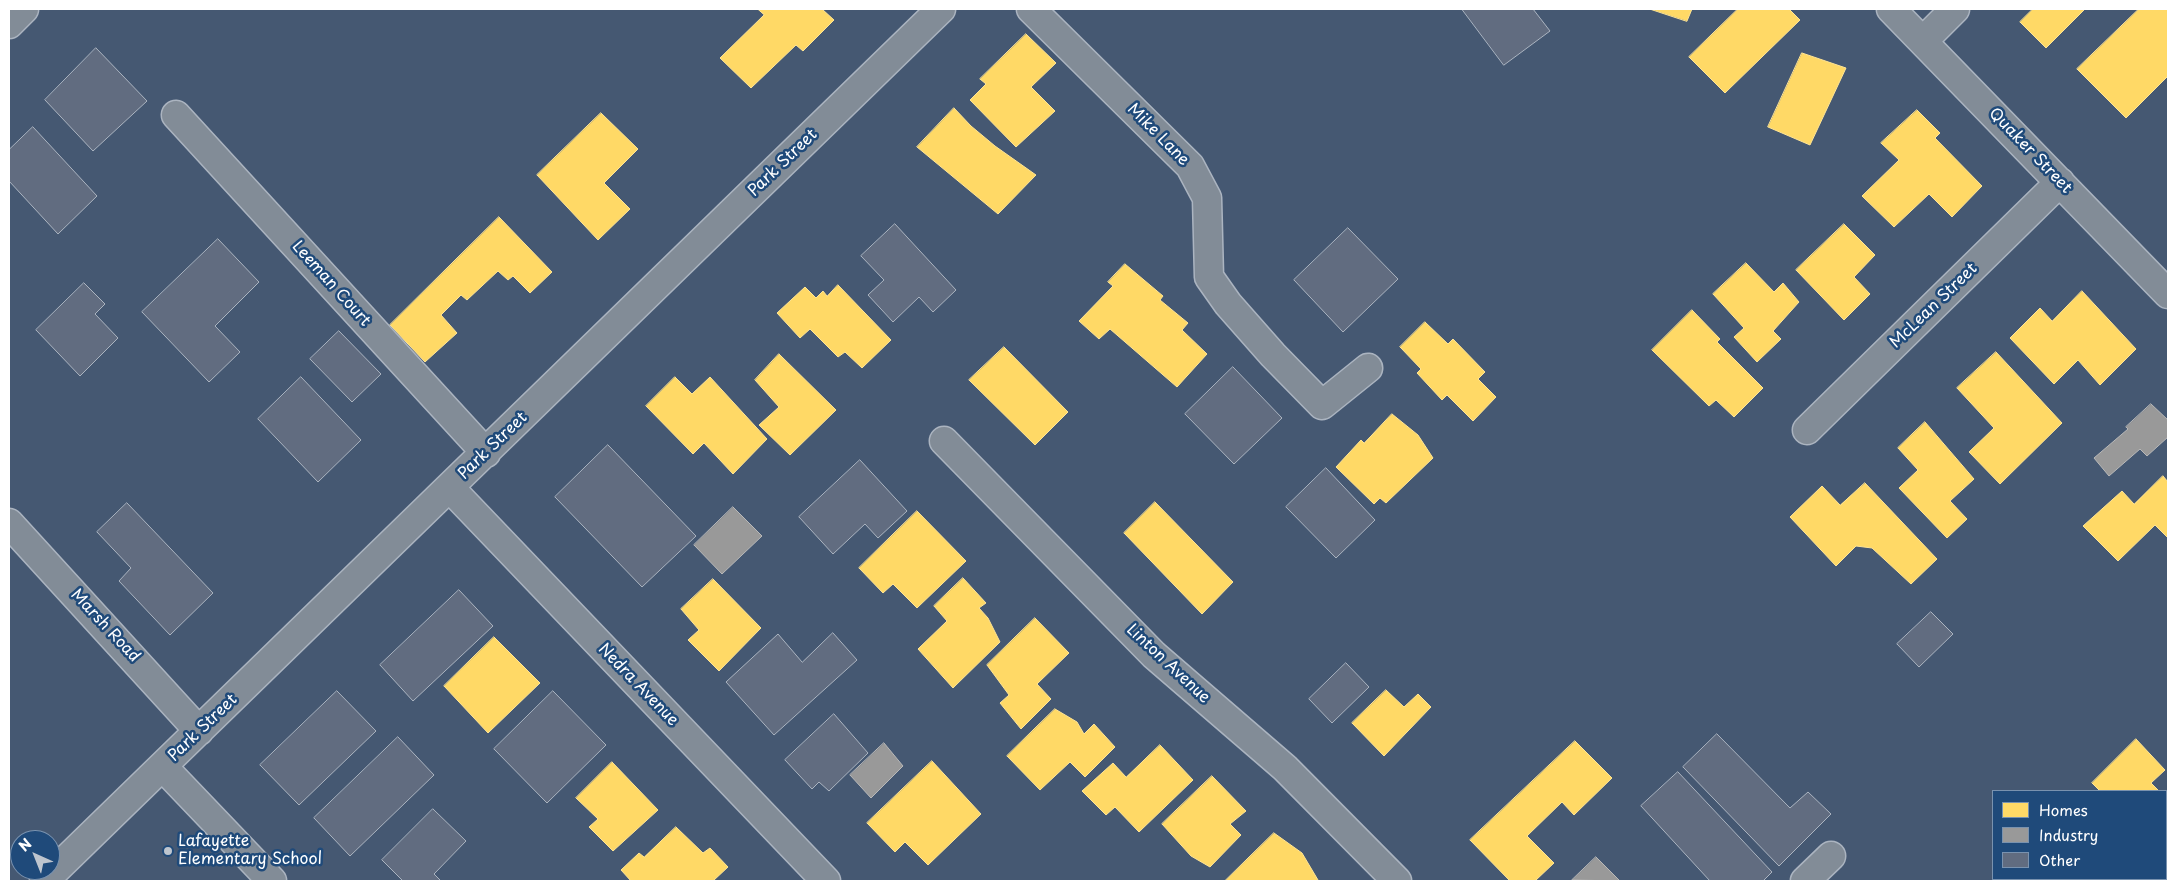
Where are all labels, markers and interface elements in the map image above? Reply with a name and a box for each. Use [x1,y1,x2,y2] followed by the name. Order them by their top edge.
[1123,100,1193,170] street label: Mike Lane
[1984,104,2076,198] street label: Quaker Street
[744,125,822,201] street label: Park Street
[288,237,374,331] street label: Leeman Court
[1886,260,1982,352] street label: McLean Street
[454,408,532,484] street label: Park Street
[66,586,144,666] street label: Marsh Road
[1122,620,1214,708] street label: Linton Avenue
[594,640,682,730] street label: Nedra Avenue
[164,690,242,766] street label: Park Street
[1992,790,2167,880] legend
[2039,798,2088,821] text: Homes
[2039,823,2098,846] text: Industry
[10,830,60,880] north arrow
[178,832,322,870] place label: Lafayette Elementary School
[14,833,36,856] text: N
[162,845,174,857] marker: Lafayette Elementary School
[2039,848,2080,871] text: Other

